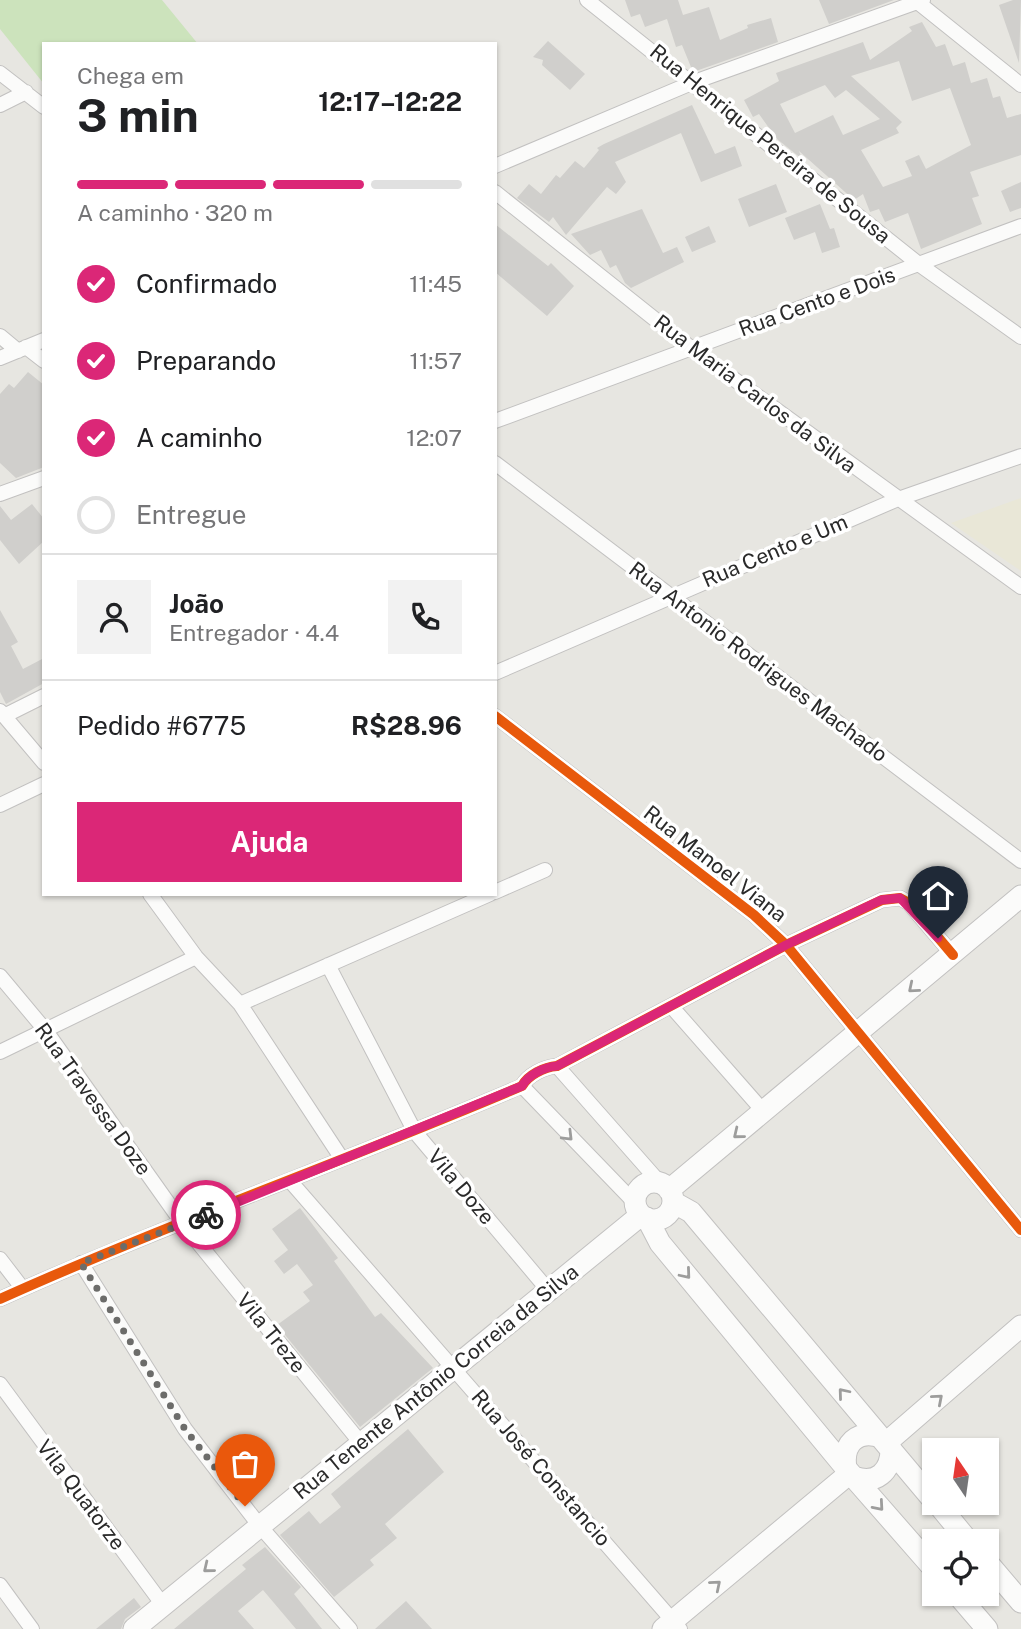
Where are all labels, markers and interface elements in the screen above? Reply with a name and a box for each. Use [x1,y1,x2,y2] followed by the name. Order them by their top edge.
[645,39,896,248] street label: Rua Henrique Pereira de Sousa
[77,62,184,89] text: Chega em
[318,86,462,117] text: 12:17–12:22
[77,88,199,142] text: 3 min
[77,199,273,226] text: A caminho · 320 m
[735,262,898,341] street label: Rua Cento e Dois
[77,265,115,303] icon: check
[136,268,277,299] text: Confirmado
[409,270,462,297] text: 11:45
[649,309,861,478] street label: Rua Maria Carlos da Silva
[77,342,115,380] icon: check
[136,345,276,376] text: Preparando
[410,347,462,374] text: 11:57
[77,419,115,457] icon: check
[136,422,263,453] text: A caminho
[406,424,462,451] text: 12:07
[136,499,247,530] text: Entregue
[699,509,851,592] street label: Rua Cento e Um
[624,556,892,767] street label: Rua Antonio Rodrigues Machado
[77,580,151,654] button: person
[388,580,462,654] button: phone
[169,588,224,619] text: João
[169,619,339,646] text: Entregador · 4.4
[77,710,246,741] text: Pedido #6775
[351,710,462,741] text: R$28.96
[639,800,792,927] street label: Rua Manoel Viana
[77,802,462,882] button: Ajuda
[908,866,968,938] pin
[919,877,957,915] icon: home
[909,980,921,993] one-way arrow
[30,1018,157,1180] street label: Rua Travessa Doze
[734,1125,746,1138] one-way arrow
[560,1128,573,1141] one-way arrow
[423,1144,500,1229] street label: Vila Doze
[171,1180,241,1250] courier
[187,1196,225,1234] icon: bike
[288,1259,583,1504] street label: Rua Tenente Antônio Correia da Silva
[678,1266,690,1279] one-way arrow
[232,1288,311,1378] street label: Vila Treze
[467,1384,616,1551] street label: Rua José Constancio
[839,1388,851,1401] one-way arrow
[929,1394,942,1407] one-way arrow
[215,1434,275,1506] pin
[32,1435,131,1555] street label: Vila Quatorze
[922,1438,999,1516] north arrow
[922,1438,999,1606] map controls
[226,1445,264,1483] icon: bag
[870,1497,883,1510] one-way arrow
[922,1529,999,1606] button: locate
[204,1560,217,1572] one-way arrow
[707,1581,720,1593] one-way arrow

